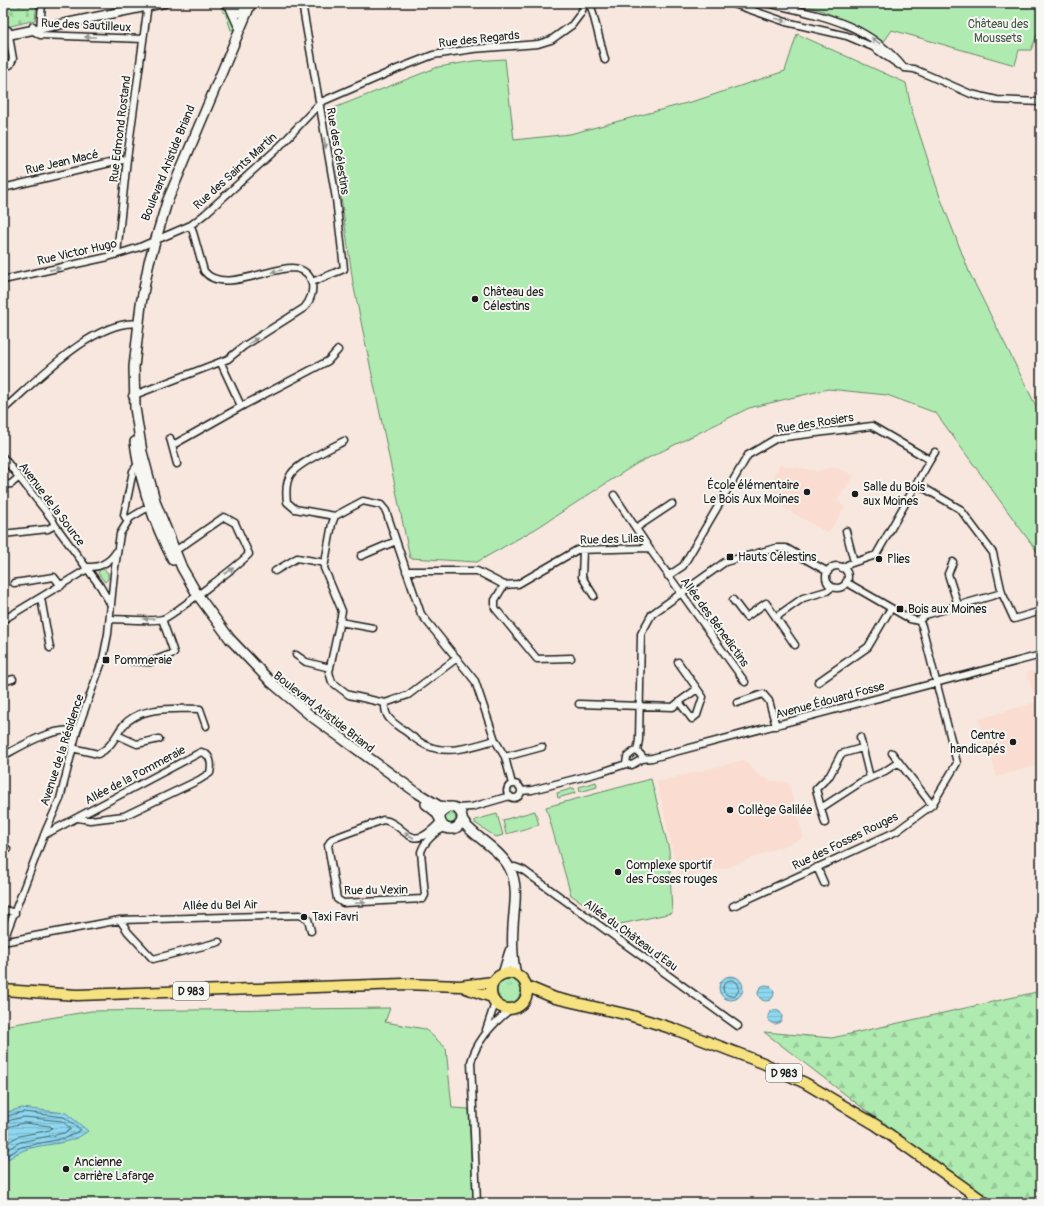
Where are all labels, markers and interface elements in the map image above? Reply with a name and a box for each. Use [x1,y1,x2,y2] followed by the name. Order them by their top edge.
[40,16,132,35] street label: Rue des Sautilleux
[775,17,787,23] one-way arrow
[968,17,1029,46] park label: Château des Moussets
[438,28,521,51] street label: Rue des Regards
[83,34,96,40] one-way arrow
[871,37,882,45] one-way arrow
[107,75,134,183] street label: Rue Edmond Rostand
[138,103,199,223] street label: Boulevard Aristide Briand
[322,106,353,196] street label: Rue des Célestins
[190,130,280,213] street label: Rue des Saints Martin
[322,137,328,149] one-way arrow
[24,147,100,178] street label: Rue Jean Macé
[36,236,119,269] street label: Rue Victor Hugo
[49,266,61,272] one-way arrow
[271,268,283,274] one-way arrow
[483,285,544,314] place label: Château des Célestins
[470,294,480,304] marker: Château des Célestins
[247,337,259,344] one-way arrow
[775,410,855,437] street label: Rue des Rosiers
[15,460,88,549] street label: Avenue de la Source
[703,477,800,507] place label: École élémentaire Le Bois Aux Moines
[863,480,926,509] place label: Salle du Bois aux Moines
[802,487,812,497] marker: École élémentaire Le Bois Aux Moines
[850,489,860,499] marker: Salle du Bois aux Moines
[580,531,645,548] street label: Rue des Lilas
[738,550,817,565] place label: Hauts Célestins
[725,552,735,562] marker: Hauts Célestins
[887,552,911,567] place label: Plies
[874,554,884,564] marker: Plies
[224,567,234,575] one-way arrow
[677,575,752,671] street label: Allée des Bénedictins
[908,602,987,617] place label: Bois aux Moines
[895,604,905,614] marker: Bois aux Moines
[142,616,155,622] one-way arrow
[114,653,172,668] place label: Pommeraie
[101,655,111,665] marker: Pommeraie
[270,668,377,756] street label: Boulevard Aristide Briand
[774,678,886,722] street label: Avenue Édouard Fosse
[37,692,88,808] street label: Avenue de la Résidence
[950,728,1006,757] place label: Centre handicapés
[1008,737,1018,747] marker: Centre handicapés
[82,743,188,808] street label: Allée de la Pommeraie
[738,803,812,818] place label: Collège Galilée
[725,805,735,815] marker: Collège Galilée
[790,809,901,874] street label: Rue des Fosses Rouges
[404,831,414,839] one-way arrow
[626,858,718,887] place label: Complexe sportif des Fosses rouges
[613,867,623,877] marker: Complexe sportif des Fosses rouges
[344,882,408,899] street label: Rue du Vexin
[581,896,680,974] street label: Allée du Château d'Eau
[182,897,258,914] street label: Allée du Bel Air
[354,899,366,906] one-way arrow
[312,910,358,925] place label: Taxi Favri
[299,912,309,922] marker: Taxi Favri
[173,982,209,1000] road number: D 983
[766,1064,802,1082] road number: D 983
[74,1155,154,1184] place label: Ancienne carrière Lafarge
[61,1164,71,1174] marker: Ancienne carrière Lafarge

